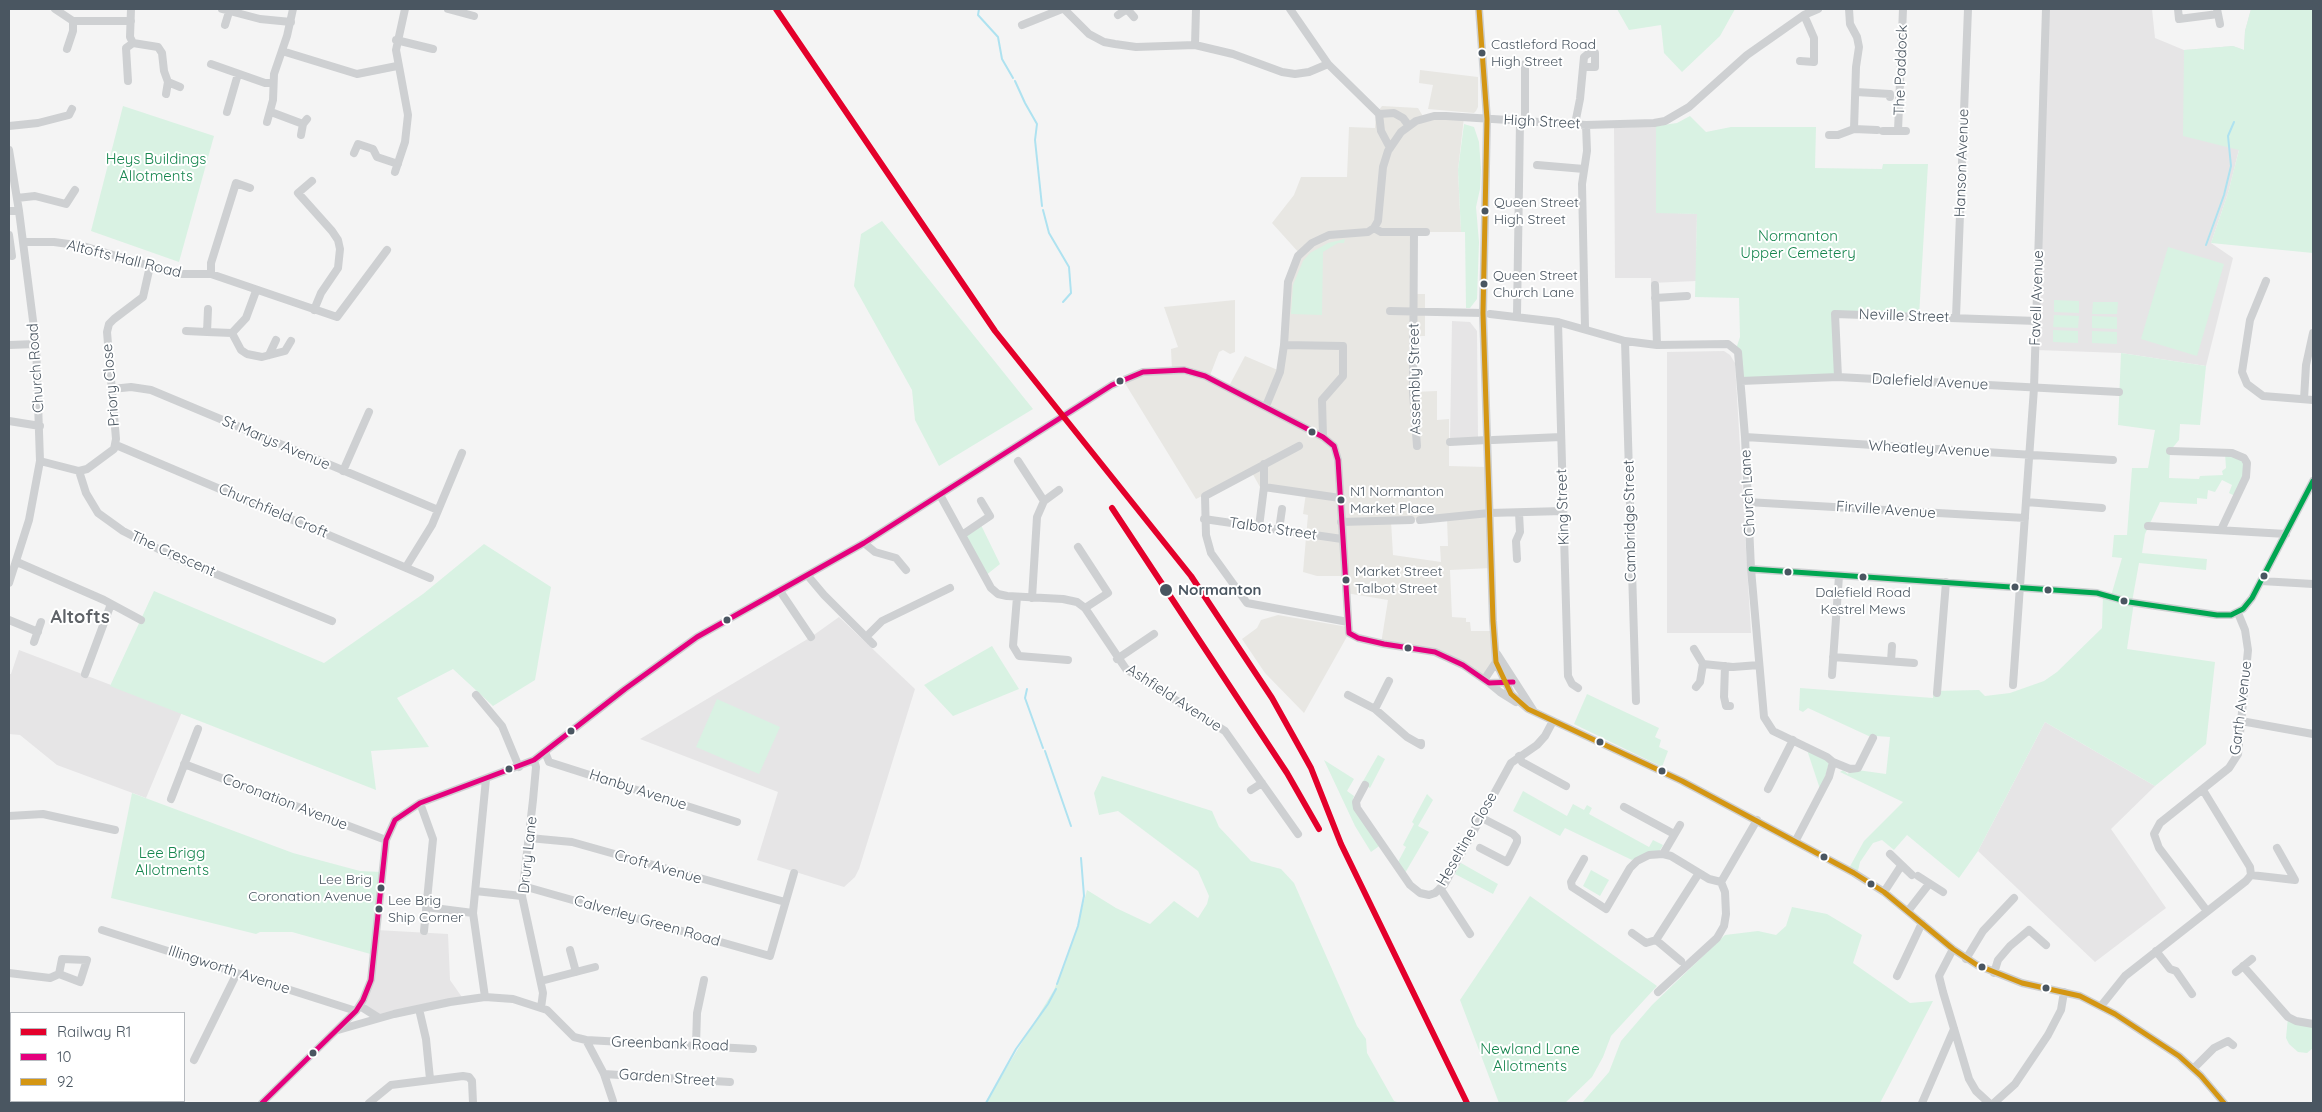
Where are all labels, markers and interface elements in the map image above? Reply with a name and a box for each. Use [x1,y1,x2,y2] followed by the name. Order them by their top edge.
[1890,24,1912,116] street label: The Paddock
[1491,37,1596,70] place label: Castleford Road High Street
[1477,48,1487,58] marker: Castleford Road High Street
[1951,108,1973,218] street label: Hanson Avenue
[1503,111,1581,133] street label: High Street
[106,150,206,185] park label: Heys Buildings Allotments
[1494,195,1579,228] place label: Queen Street High Street
[1480,206,1490,216] marker: Queen Street High Street
[1740,227,1856,262] park label: Normanton Upper Cemetery
[65,236,183,282] street label: Altofts Hall Road
[2026,250,2048,346] street label: Favell Avenue
[1493,268,1578,300] place label: Queen Street Church Lane
[1479,279,1489,289] marker: Queen Street Church Lane
[1858,305,1950,327] street label: Neville Street
[24,323,48,413] street label: Church Road
[1405,323,1425,435] street label: Assembly Street
[98,343,124,427] street label: Priory Close
[1871,370,1989,394] street label: Dalefield Avenue
[1115,376,1125,386] unlabelled marker
[219,412,333,474] street label: St Marys Avenue
[1307,427,1317,437] unlabelled marker
[1868,437,1990,461] street label: Wheatley Avenue
[1737,449,1759,537] street label: Church Lane
[1620,460,1640,582] street label: Cambridge Street
[1553,468,1573,546] street label: King Street
[216,480,330,542] street label: Churchfield Croft
[1350,484,1444,516] place label: N1 Normanton Market Place
[1336,495,1346,505] marker: N1 Normanton Market Place
[1835,498,1937,522] street label: Firville Avenue
[1228,514,1318,544] street label: Talbot Street
[128,527,218,581] street label: The Crescent
[1355,564,1442,596] place label: Market Street Talbot Street
[1783,567,1793,577] unlabelled marker
[2259,571,2269,581] unlabelled marker
[1858,572,1868,582] marker: Dalefield Road Kestrel Mews
[1341,575,1351,585] marker: Market Street Talbot Street
[1178,581,1261,599] place label: Normanton
[1158,582,1174,598] marker: Normanton
[2010,582,2020,592] unlabelled marker
[1815,585,1911,618] place label: Dalefield Road Kestrel Mews
[2043,585,2053,595] unlabelled marker
[2119,596,2129,606] unlabelled marker
[50,607,110,629] district label: Altofts
[722,615,732,625] unlabelled marker
[1403,643,1413,653] unlabelled marker
[1123,660,1225,736] street label: Ashfield Avenue
[2226,660,2256,756] street label: Garth Avenue
[566,726,576,736] unlabelled marker
[1595,737,1605,747] unlabelled marker
[504,764,514,774] unlabelled marker
[587,766,689,814] street label: Hanby Avenue
[1657,766,1667,776] unlabelled marker
[220,770,350,834] street label: Coronation Avenue
[1433,789,1501,889] street label: Heseltine Close
[515,815,541,895] street label: Drury Lane
[135,844,209,879] park label: Lee Brigg Allotments
[612,846,704,888] street label: Croft Avenue
[1819,852,1829,862] unlabelled marker
[248,872,372,904] place label: Lee Brig Coronation Avenue
[1866,879,1876,889] unlabelled marker
[376,883,386,893] marker: Lee Brig Coronation Avenue
[572,892,722,950] street label: Calverley Green Road
[388,893,464,926] place label: Lee Brig Ship Corner
[374,904,384,914] marker: Lee Brig Ship Corner
[166,942,292,998] street label: Illingworth Avenue
[1977,962,1987,972] unlabelled marker
[2041,983,2051,993] unlabelled marker
[10,1012,185,1102] legend
[57,1022,131,1041] text: Railway R1
[611,1033,729,1055] street label: Greenbank Road
[1480,1040,1580,1075] park label: Newland Lane Allotments
[57,1047,71,1066] text: 10
[308,1048,318,1058] unlabelled marker
[618,1066,716,1090] street label: Garden Street
[57,1072,74,1091] text: 92

